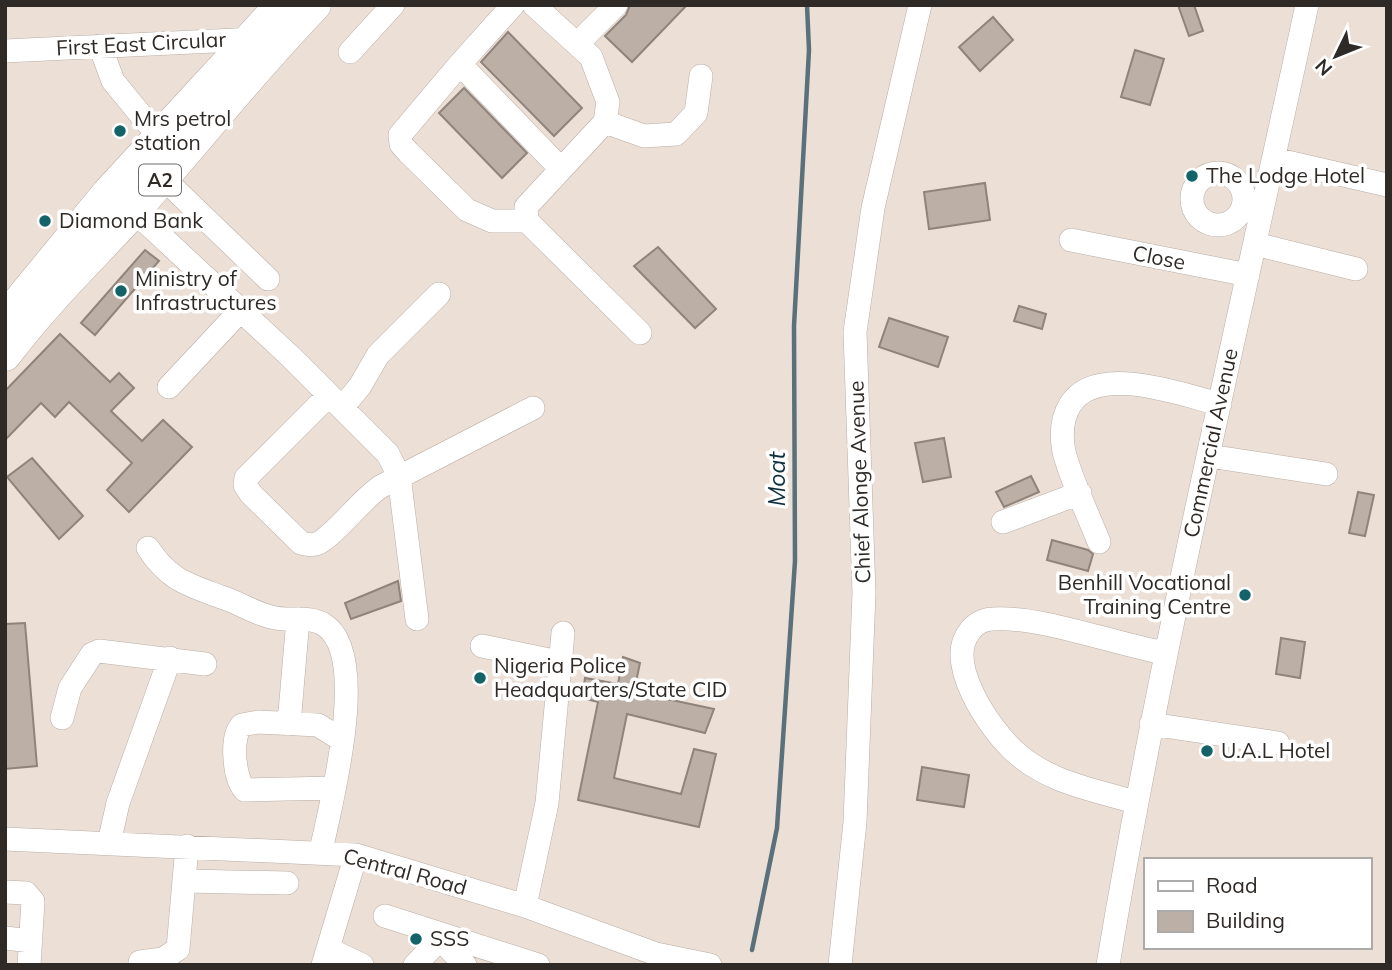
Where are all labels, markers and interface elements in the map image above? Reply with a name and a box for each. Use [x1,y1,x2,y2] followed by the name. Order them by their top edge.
[1301,21,1371,91] north arrow
[55,26,227,60] street label: First East Circular
[1310,54,1337,81] text: N
[134,105,231,155] place label: Mrs petrol station
[112,123,128,139] marker: Mrs petrol station
[1206,162,1365,188] place label: The Lodge Hotel
[139,164,181,196] road number: A2
[1184,168,1200,184] marker: The Lodge Hotel
[59,207,203,233] place label: Diamond Bank
[37,213,53,229] marker: Diamond Bank
[1131,239,1188,275] street label: Close
[135,265,277,315] place label: Ministry of Infrastructures
[113,283,129,299] marker: Ministry of Infrastructures
[1177,346,1243,540] street label: Commercial Avenue
[842,380,876,584] street label: Chief Alonge Avenue
[762,451,791,506] water label: Moat
[1058,569,1231,619] place label: Benhill Vocational Training Centre
[1237,587,1253,603] marker: Benhill Vocational Training Centre
[494,652,727,702] place label: Nigeria Police Headquarters/State CID
[472,670,488,686] marker: Nigeria Police Headquarters/State CID
[1221,737,1330,763] place label: U.A.L Hotel
[1199,743,1215,759] marker: U.A.L Hotel
[341,842,470,900] street label: Central Road
[1144,858,1371,949] legend
[1206,872,1257,898] text: Road
[1206,907,1285,933] text: Building
[430,925,469,951] place label: SSS
[408,931,424,947] marker: SSS

